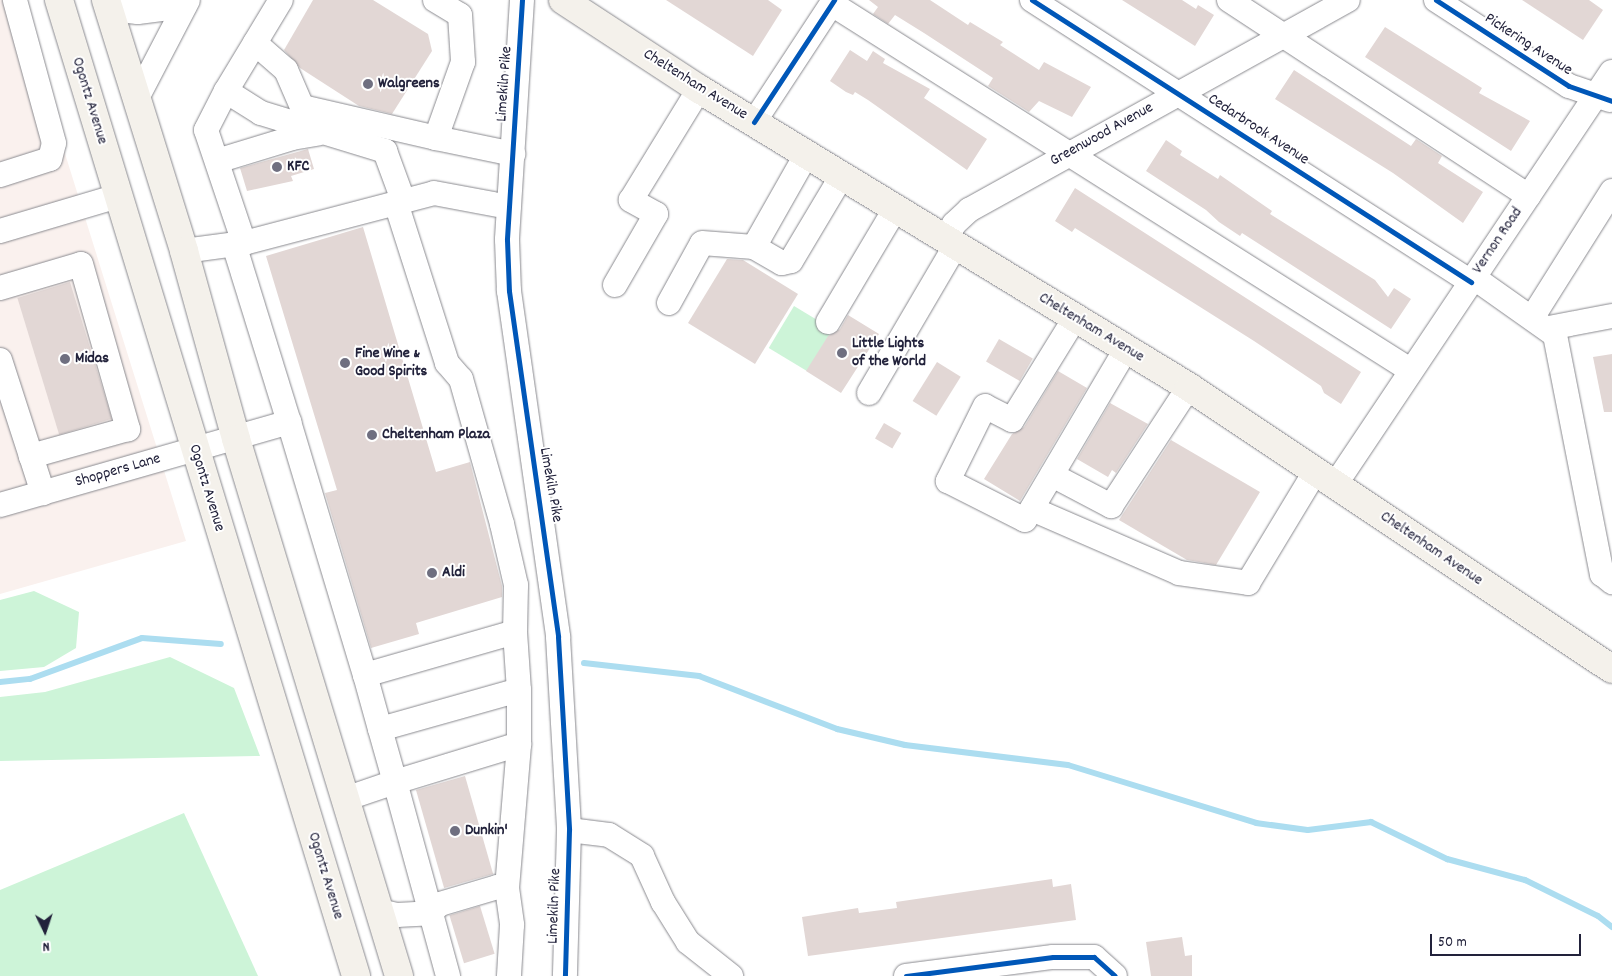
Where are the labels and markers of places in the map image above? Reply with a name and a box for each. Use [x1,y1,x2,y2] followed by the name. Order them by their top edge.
[378,74,440,94] place label: Walgreens
[362,78,374,90] marker: Walgreens
[287,157,309,177] place label: KFC
[271,161,283,173] marker: KFC
[852,334,926,372] place label: Little Lights of the World
[355,344,427,382] place label: Fine Wine & Good Spirits
[836,347,848,359] marker: Little Lights of the World
[75,349,109,369] place label: Midas
[59,353,71,365] marker: Midas
[339,357,351,369] marker: Fine Wine & Good Spirits
[382,425,490,445] place label: Cheltenham Plaza
[366,429,378,441] marker: Cheltenham Plaza
[442,563,465,583] place label: Aldi
[426,567,438,579] marker: Aldi
[465,821,508,841] place label: Dunkin'
[449,825,461,837] marker: Dunkin'

